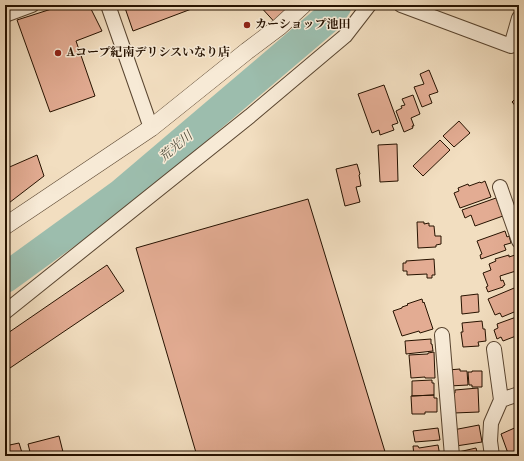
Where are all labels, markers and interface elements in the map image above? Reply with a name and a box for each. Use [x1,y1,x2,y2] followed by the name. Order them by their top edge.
[255,17,351,31] place label: カーショップ池田
[242,20,252,30] marker: カーショップ池田
[66,45,230,59] place label: Aコープ紀南デリシスいなり店
[53,48,63,58] marker: Aコープ紀南デリシスいなり店
[156,127,197,165] water label: 荒光川

